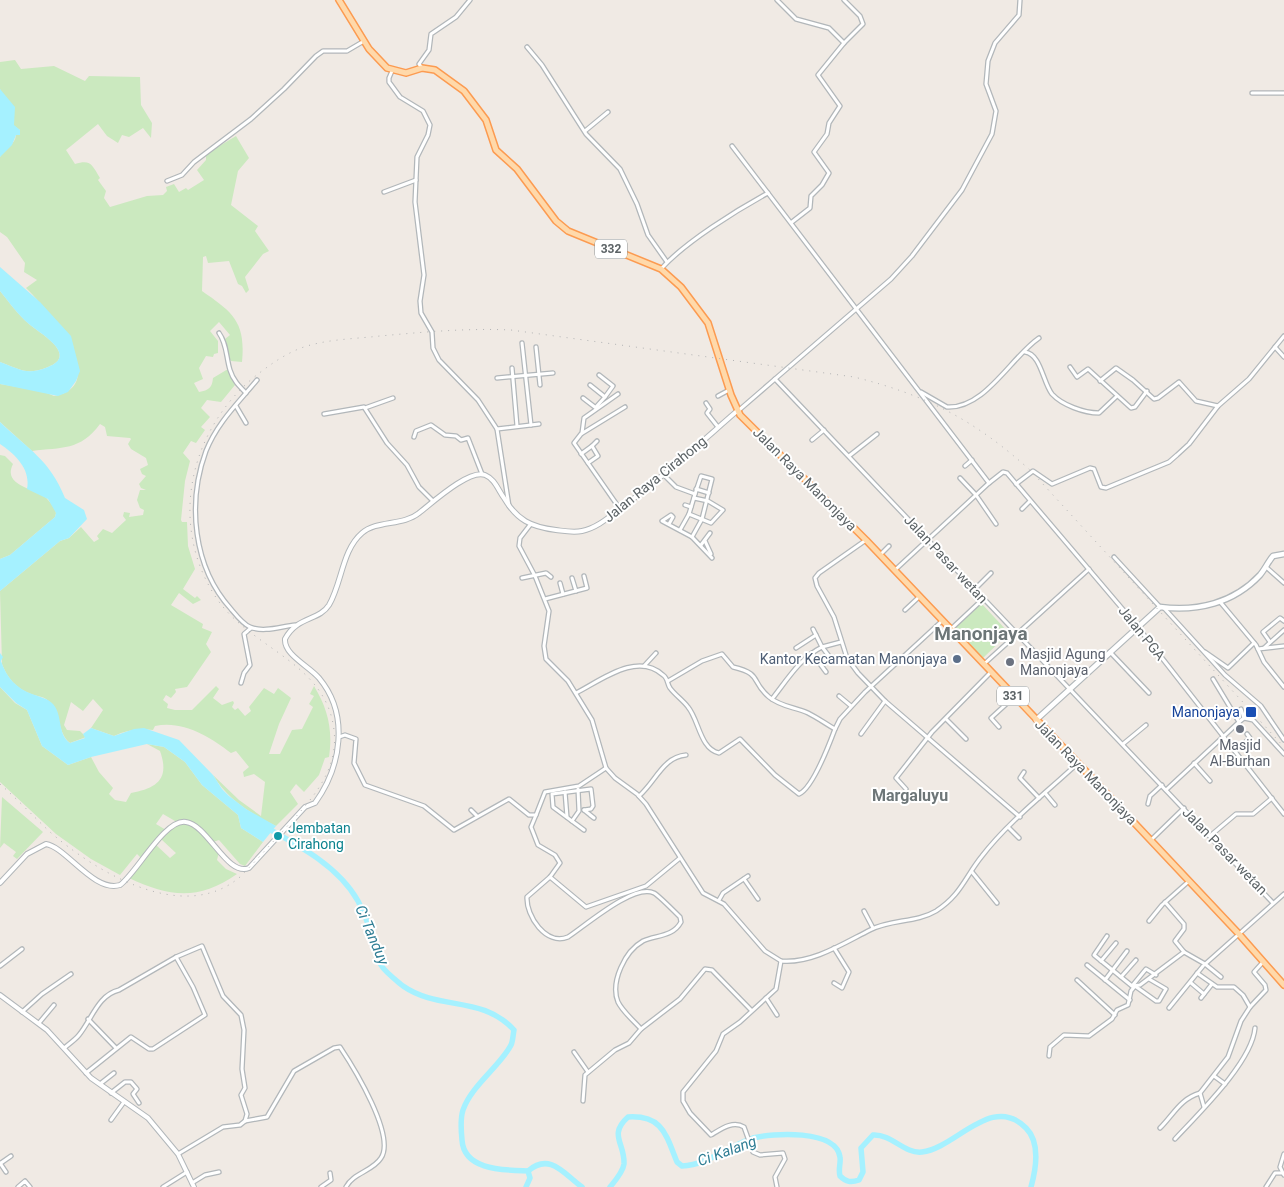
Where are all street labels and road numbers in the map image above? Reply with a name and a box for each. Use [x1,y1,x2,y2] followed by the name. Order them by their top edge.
[595,240,627,258] road number: 332
[750,424,860,534] street label: Jalan Raya Manonjaya
[601,433,709,525] street label: Jalan Raya Cirahong
[901,512,991,606] street label: Jalan Pasar wetan
[1115,603,1169,663] street label: Jalan PGA
[997,686,1029,706] road number: 331
[1032,716,1140,828] street label: Jalan Raya Manonjaya
[1179,804,1271,898] street label: Jalan Pasar wetan

